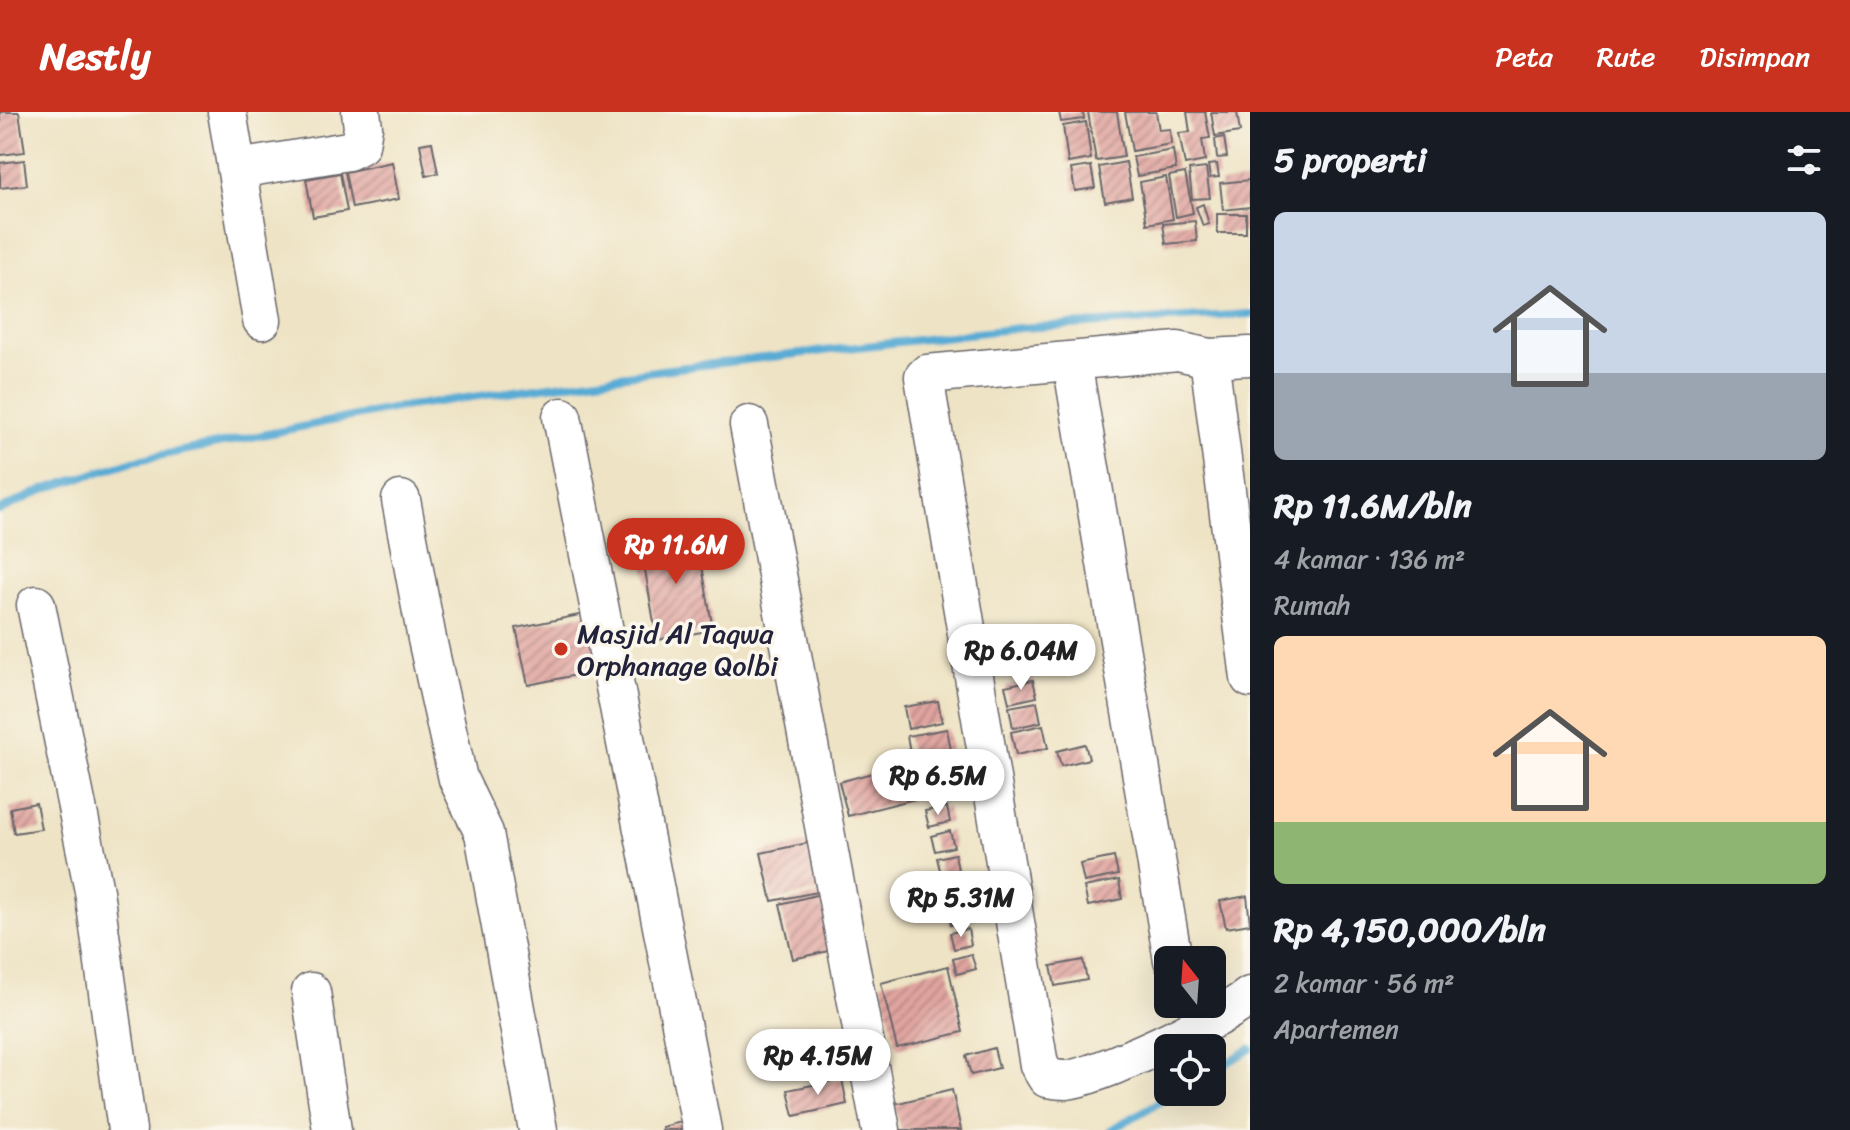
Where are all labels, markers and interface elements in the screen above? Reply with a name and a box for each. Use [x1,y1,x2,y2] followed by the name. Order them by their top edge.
[40,23,151,90] text: Nestly
[1495,32,1553,81] text: Peta
[1597,32,1655,81] text: Rute
[1699,32,1810,81] text: Disimpan
[1274,130,1426,190] text: 5 properti
[1782,138,1826,182] icon: filters
[1478,264,1622,408] icon: home
[1274,476,1472,536] text: Rp 11.6M/bln
[593,518,759,586] pin: Rp 11.6M
[625,521,727,567] text: Rp 11.6M
[1274,536,1465,582] text: 4 kamar · 136 m²
[1274,582,1350,628] text: Rumah
[577,609,779,690] place label: Masjid Al Taqwa Orphanage Qolbi
[938,624,1104,692] pin: Rp 6.04M
[965,627,1077,673] text: Rp 6.04M
[552,640,570,658] marker: Masjid Al Taqwa Orphanage Qolbi
[1478,688,1622,832] icon: home
[864,749,1012,817] pin: Rp 6.5M
[889,752,987,798] text: Rp 6.5M
[878,871,1044,939] pin: Rp 5.31M
[908,874,1014,920] text: Rp 5.31M
[1274,900,1546,960] text: Rp 4,150,000/bln
[1154,946,1226,1018] north arrow
[1154,946,1226,1106] map controls
[1274,960,1454,1006] text: 2 kamar · 56 m²
[1274,1006,1399,1052] text: Apartemen
[735,1029,901,1097] pin: Rp 4.15M
[764,1032,872,1078] text: Rp 4.15M
[1154,1034,1226,1106] button: locate

